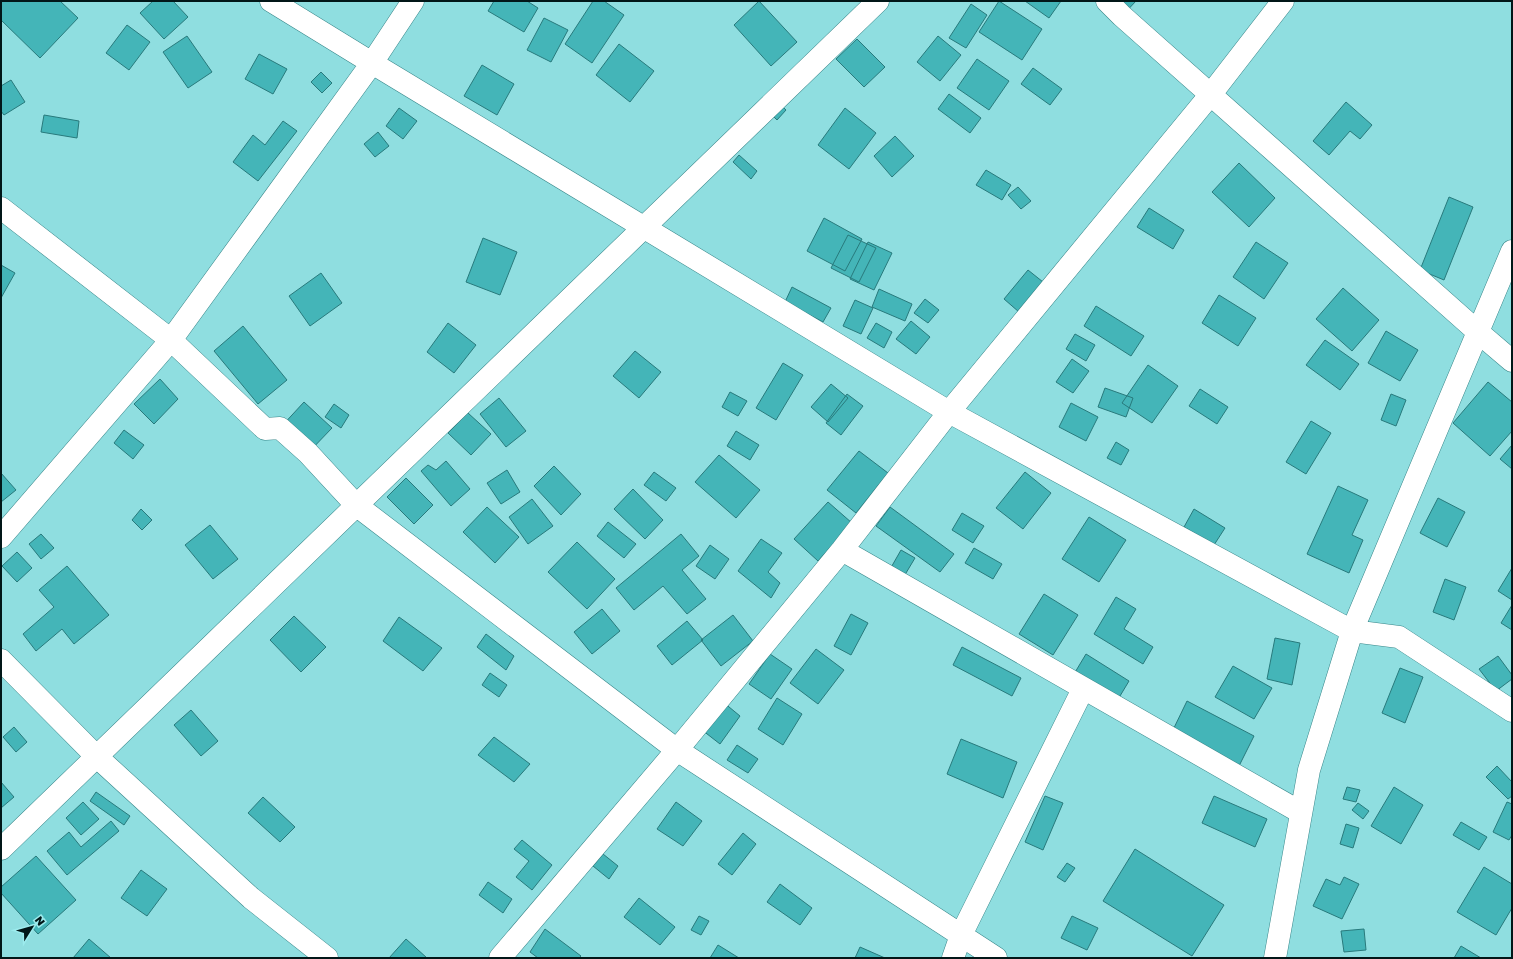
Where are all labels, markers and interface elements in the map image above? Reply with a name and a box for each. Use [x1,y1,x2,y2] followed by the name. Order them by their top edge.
[12,907,52,947] north arrow
[33,913,48,928] text: N

